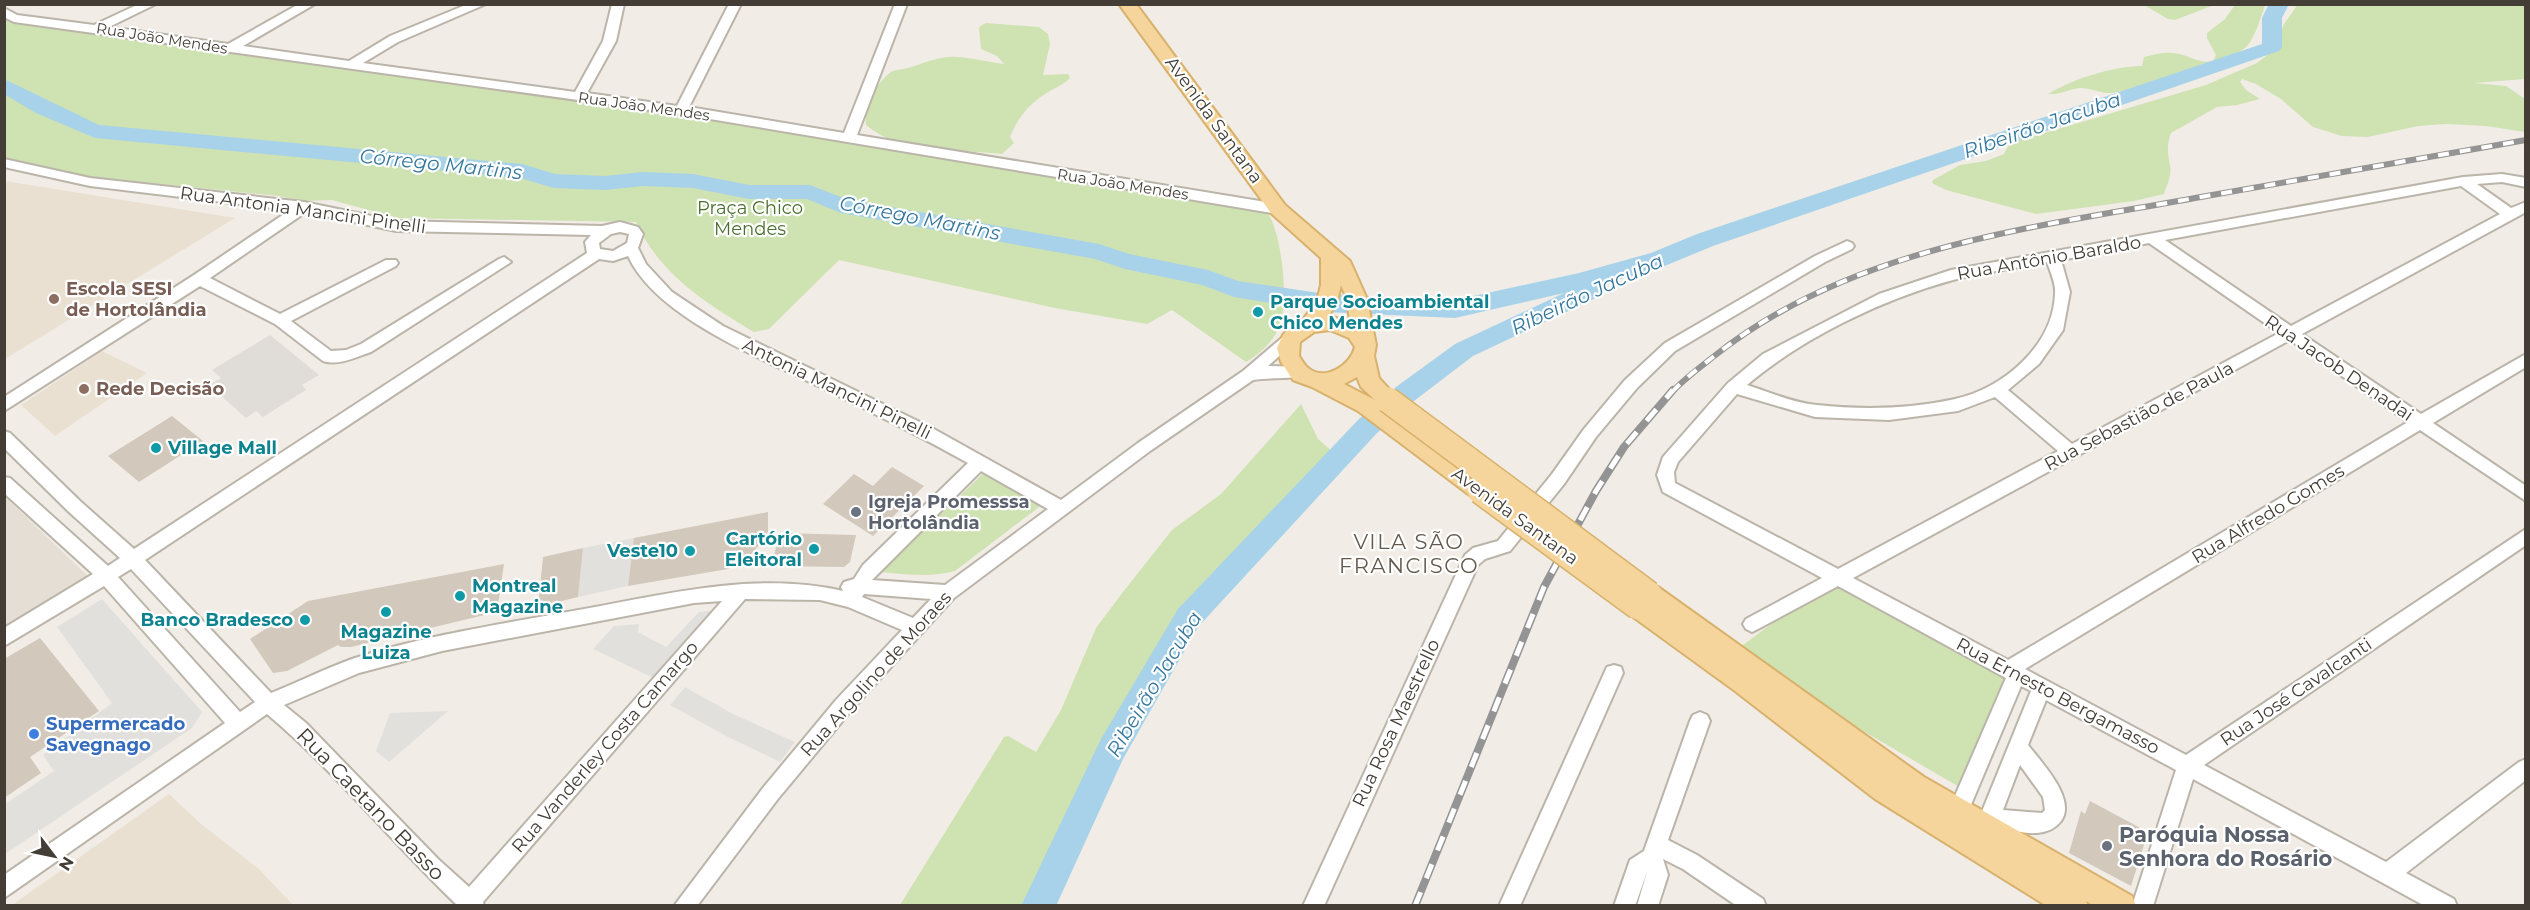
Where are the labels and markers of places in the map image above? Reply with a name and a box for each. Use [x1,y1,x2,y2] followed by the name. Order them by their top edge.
[66,278,207,321] place label: Escola SESI de Hortolândia
[1270,291,1489,334] place label: Parque Socioambiental Chico Mendes
[47,292,61,306] marker: Escola SESI de Hortolândia
[1251,305,1265,319] marker: Parque Socioambiental Chico Mendes
[96,378,224,400] place label: Rede Decisão
[77,382,91,396] marker: Rede Decisão
[167,437,277,459] place label: Village Mall
[149,441,163,455] marker: Village Mall
[868,491,1030,534] place label: Igreja Promesssa Hortolândia
[849,505,863,519] marker: Igreja Promesssa Hortolândia
[725,528,802,571] place label: Cartório Eleitoral
[606,540,678,562] place label: Veste10
[807,542,821,556] marker: Cartório Eleitoral
[683,544,697,558] marker: Veste10
[472,575,563,618] place label: Montreal Magazine
[453,589,467,603] marker: Montreal Magazine
[379,605,393,619] marker: Magazine Luiza
[141,609,293,631] place label: Banco Bradesco
[298,613,312,627] marker: Banco Bradesco
[340,621,432,664] place label: Magazine Luiza
[46,713,186,756] place label: Supermercado Savegnago
[27,727,41,741] marker: Supermercado Savegnago
[2119,822,2332,871] place label: Paróquia Nossa Senhora do Rosário
[2100,839,2114,853] marker: Paróquia Nossa Senhora do Rosário

